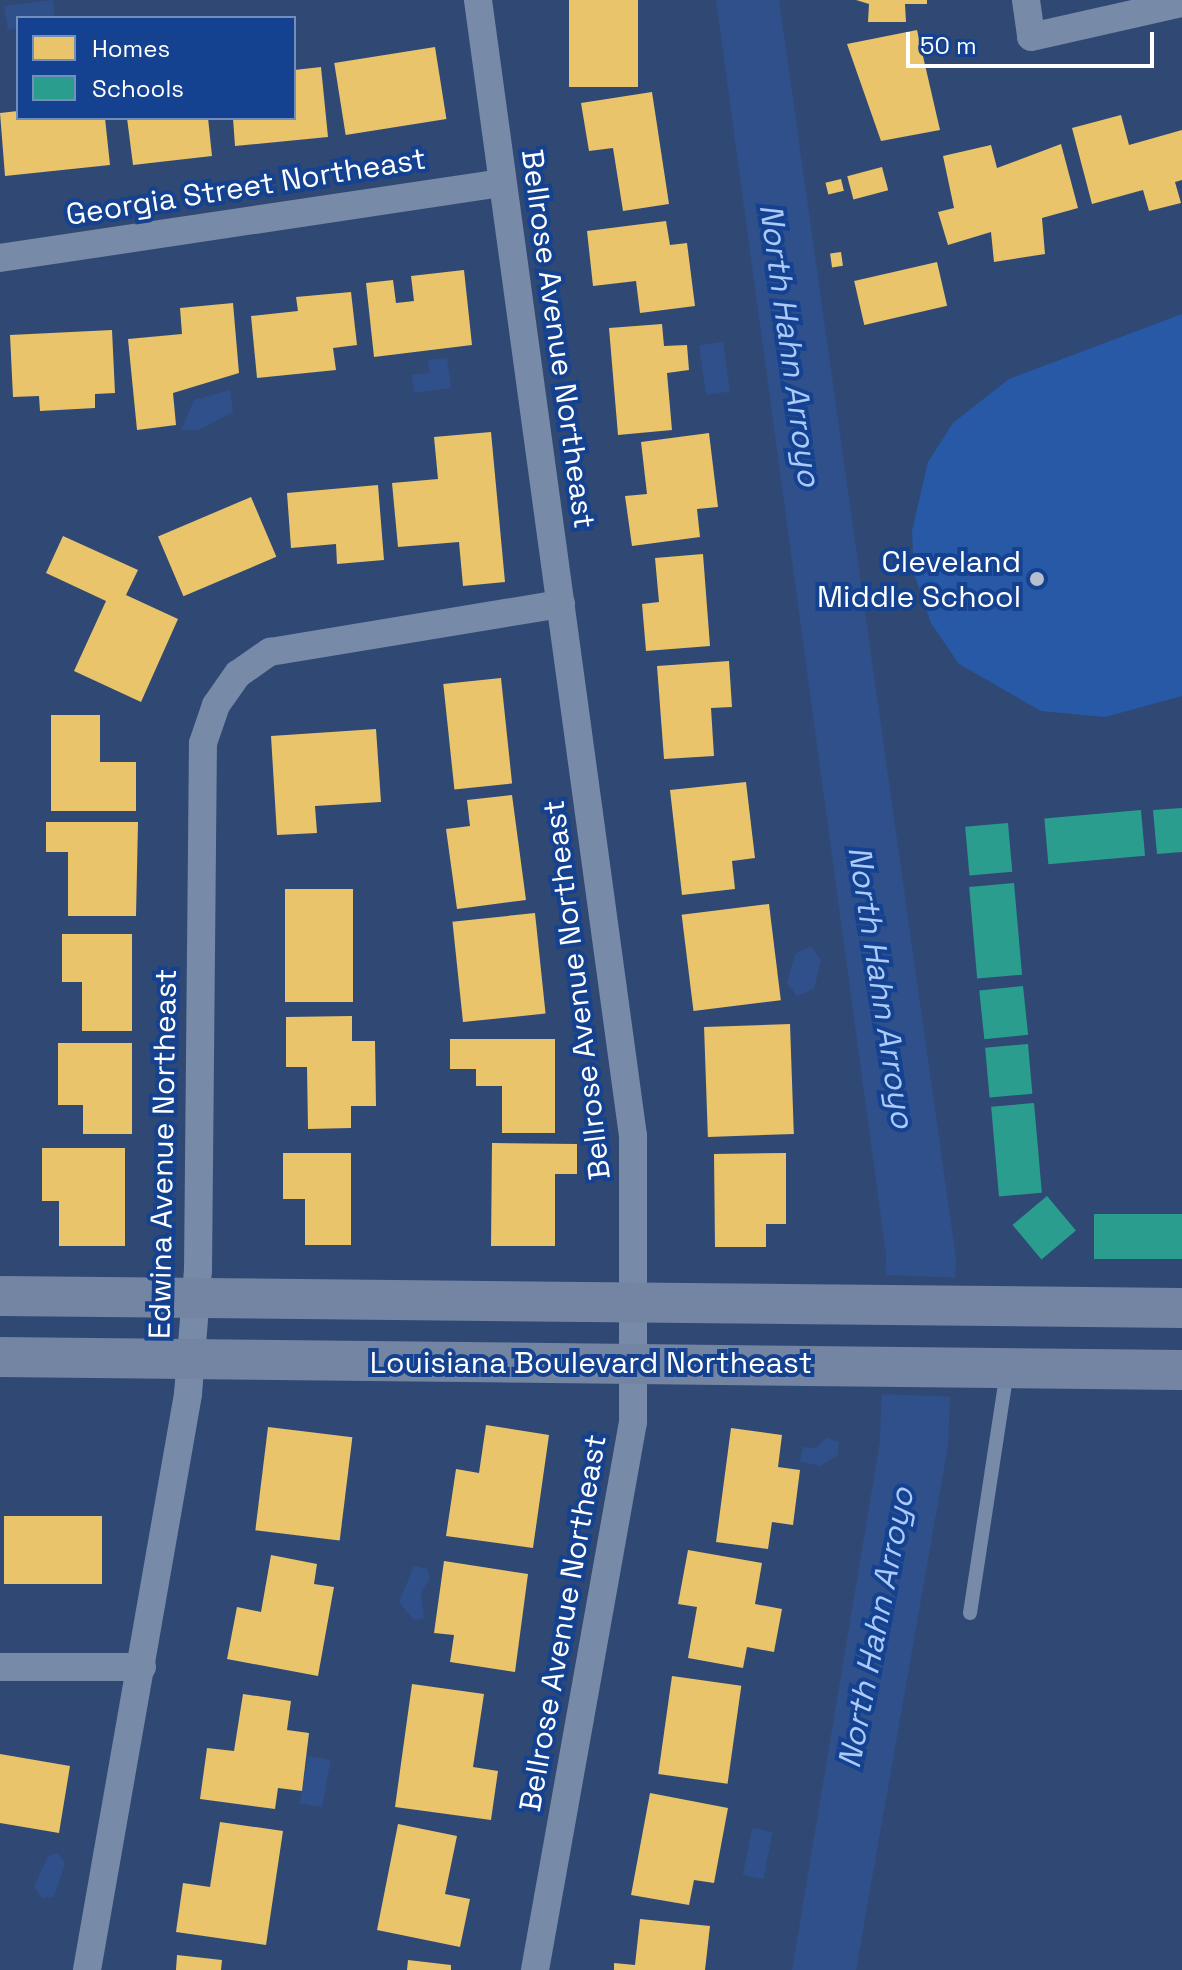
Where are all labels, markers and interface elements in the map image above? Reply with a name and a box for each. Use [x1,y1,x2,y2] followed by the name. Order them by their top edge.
[16,16,296,120] legend
[910,16,1158,66] scale bar
[920,30,977,61] text: 50 m
[92,33,170,64] text: Homes
[92,73,184,104] text: Schools
[63,141,429,233] street label: Georgia Street Northeast
[514,147,602,531] street label: Bellrose Avenue Northeast
[751,201,829,489] water label: North Hahn Arroyo
[817,544,1021,614] place label: Cleveland Middle School
[1028,570,1046,588] marker: Cleveland Middle School
[536,798,618,1182] street label: Bellrose Avenue Northeast
[840,843,922,1131] water label: North Hahn Arroyo
[142,968,184,1340] street label: Edwina Avenue Northeast
[370,1345,812,1381] street label: Louisiana Boulevard Northeast
[512,1431,614,1815] street label: Bellrose Avenue Northeast
[830,1484,922,1772] water label: North Hahn Arroyo

